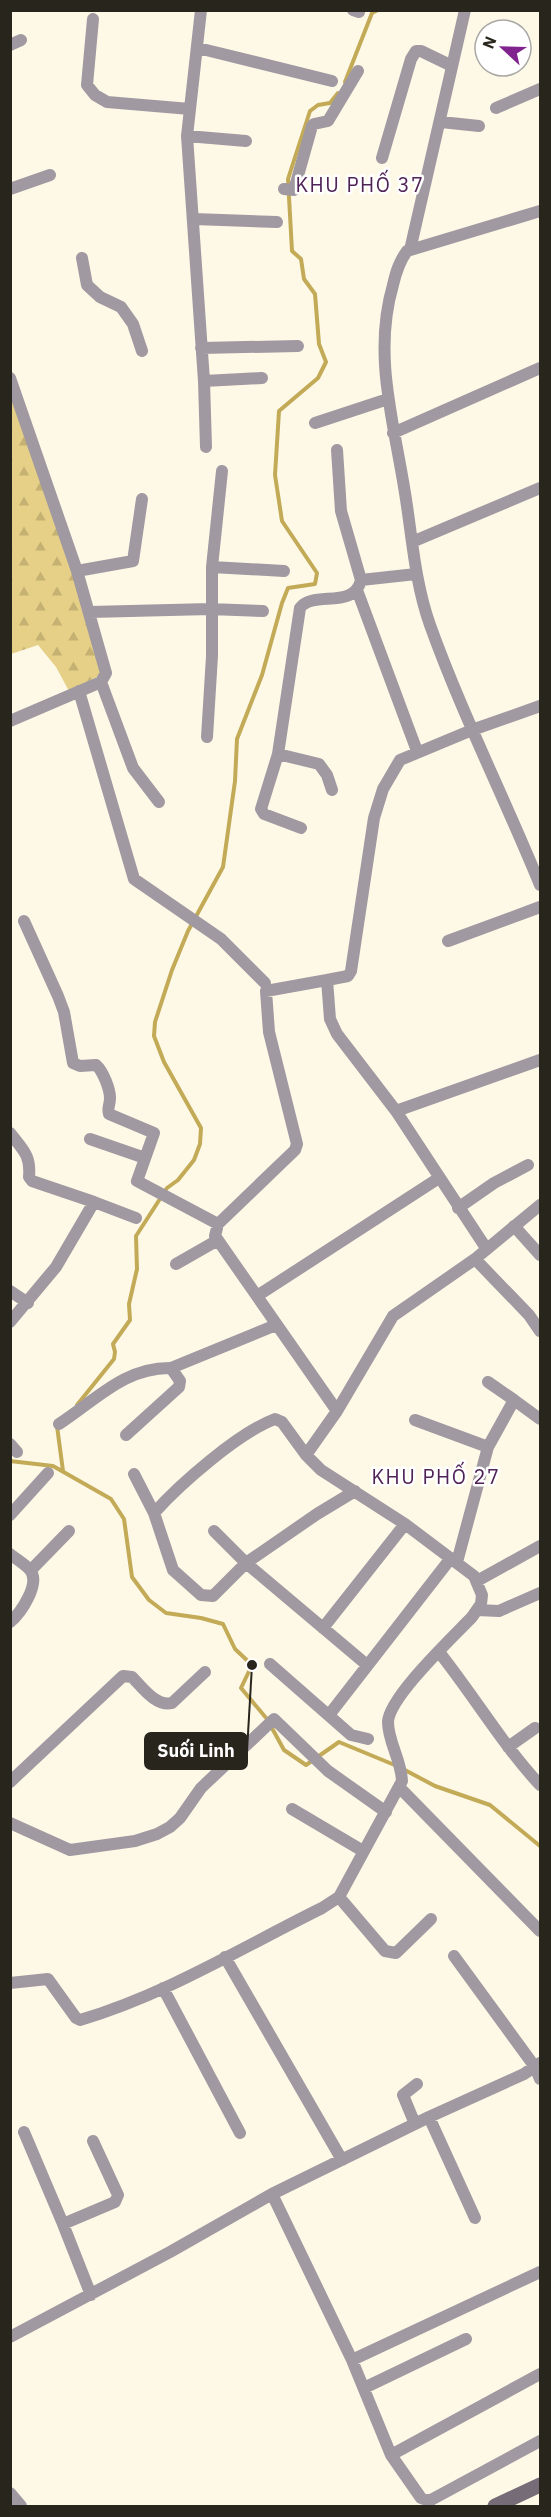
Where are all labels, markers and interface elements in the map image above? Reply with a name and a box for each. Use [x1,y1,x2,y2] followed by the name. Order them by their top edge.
[473,18,533,78] north arrow
[478,33,501,52] text: N
[295,169,425,198] district label: KHU PHỐ 37
[371,1461,501,1490] district label: KHU PHỐ 27
[145,1733,247,1769] callout: Suối Linh
[157,1738,235,1762] text: Suối Linh

